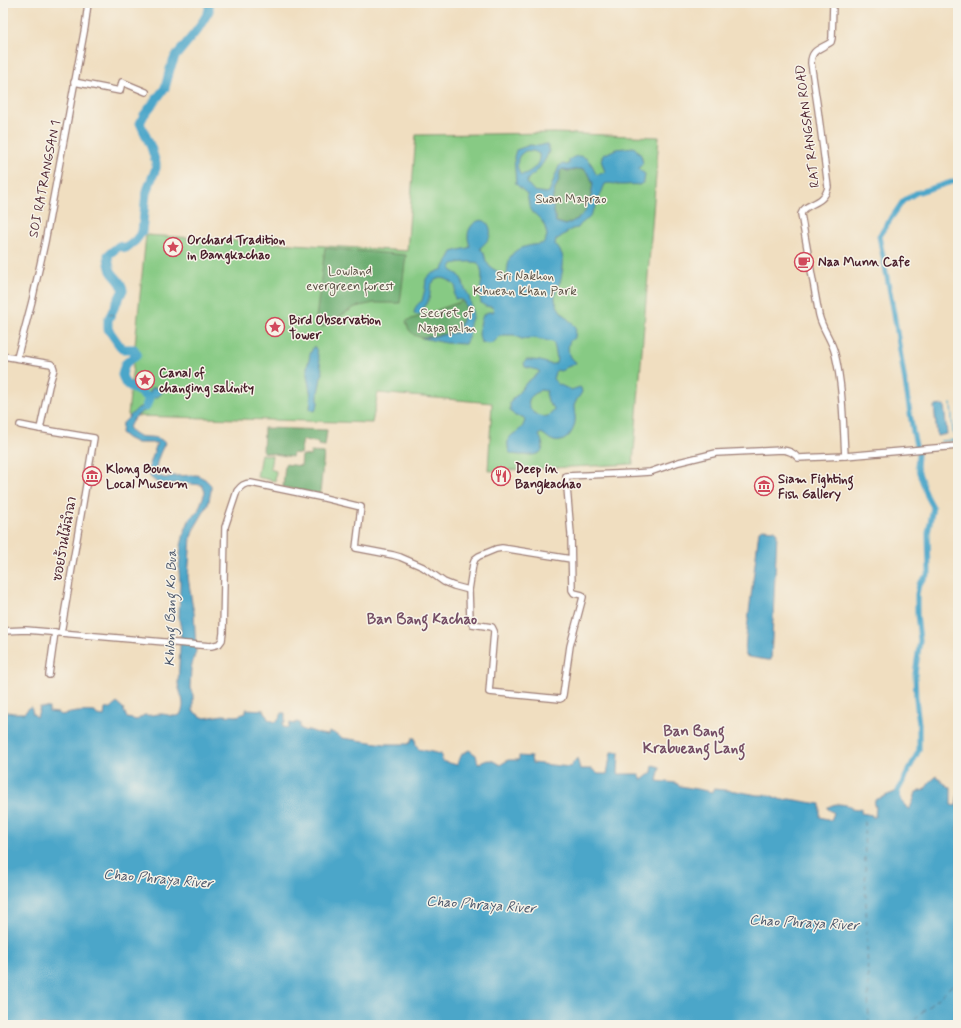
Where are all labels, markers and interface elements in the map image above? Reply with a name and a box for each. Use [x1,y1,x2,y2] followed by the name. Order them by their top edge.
[792,63,824,189] street label: RAT RANGSAN ROAD
[25,119,65,239] street label: SOI RATRANGSAN 1
[535,191,607,208] park label: Suan Maprao
[187,232,286,265] place label: Orchard Tradition in Bangkachao
[162,236,184,258] place icon: Orchard Tradition in Bangkachao
[793,251,815,273] cafe icon: Naa Munn Cafe
[818,254,910,271] place label: Naa Munn Cafe
[306,263,394,297] park label: Lowland evergreen forest
[473,268,577,300] park label: Sri Nakhon Khuean Khan Park
[418,305,476,337] park label: Secret of Napa palm
[289,312,382,344] place label: Bird Observation Tower
[264,316,286,338] place icon: Bird Observation Tower
[158,365,254,400] place label: Canal of changing salinity
[134,369,156,391] place icon: Canal of changing salinity
[106,461,188,493] place label: Klong Boun Local Museum
[515,461,582,495] place label: Deep in Bangkachao
[81,465,103,487] museum icon: Klong Boun Local Museum
[490,465,512,487] restaurant icon: Deep in Bangkachao
[778,471,854,503] place label: Siam Fighting Fish Gallery
[753,475,775,497] museum icon: Siam Fighting Fish Gallery
[47,495,81,583] street label: ซอยร้านไม้ฉำฉา
[161,549,183,667] water label: Khlong Bang Ko Bua
[367,610,477,632] district label: Ban Bang Kachao
[643,722,745,761] district label: Ban Bang Krabueang Lang
[103,865,216,893] water label: Chao Phraya River
[426,892,538,918] water label: Chao Phraya River
[749,911,861,935] water label: Chao Phraya River

